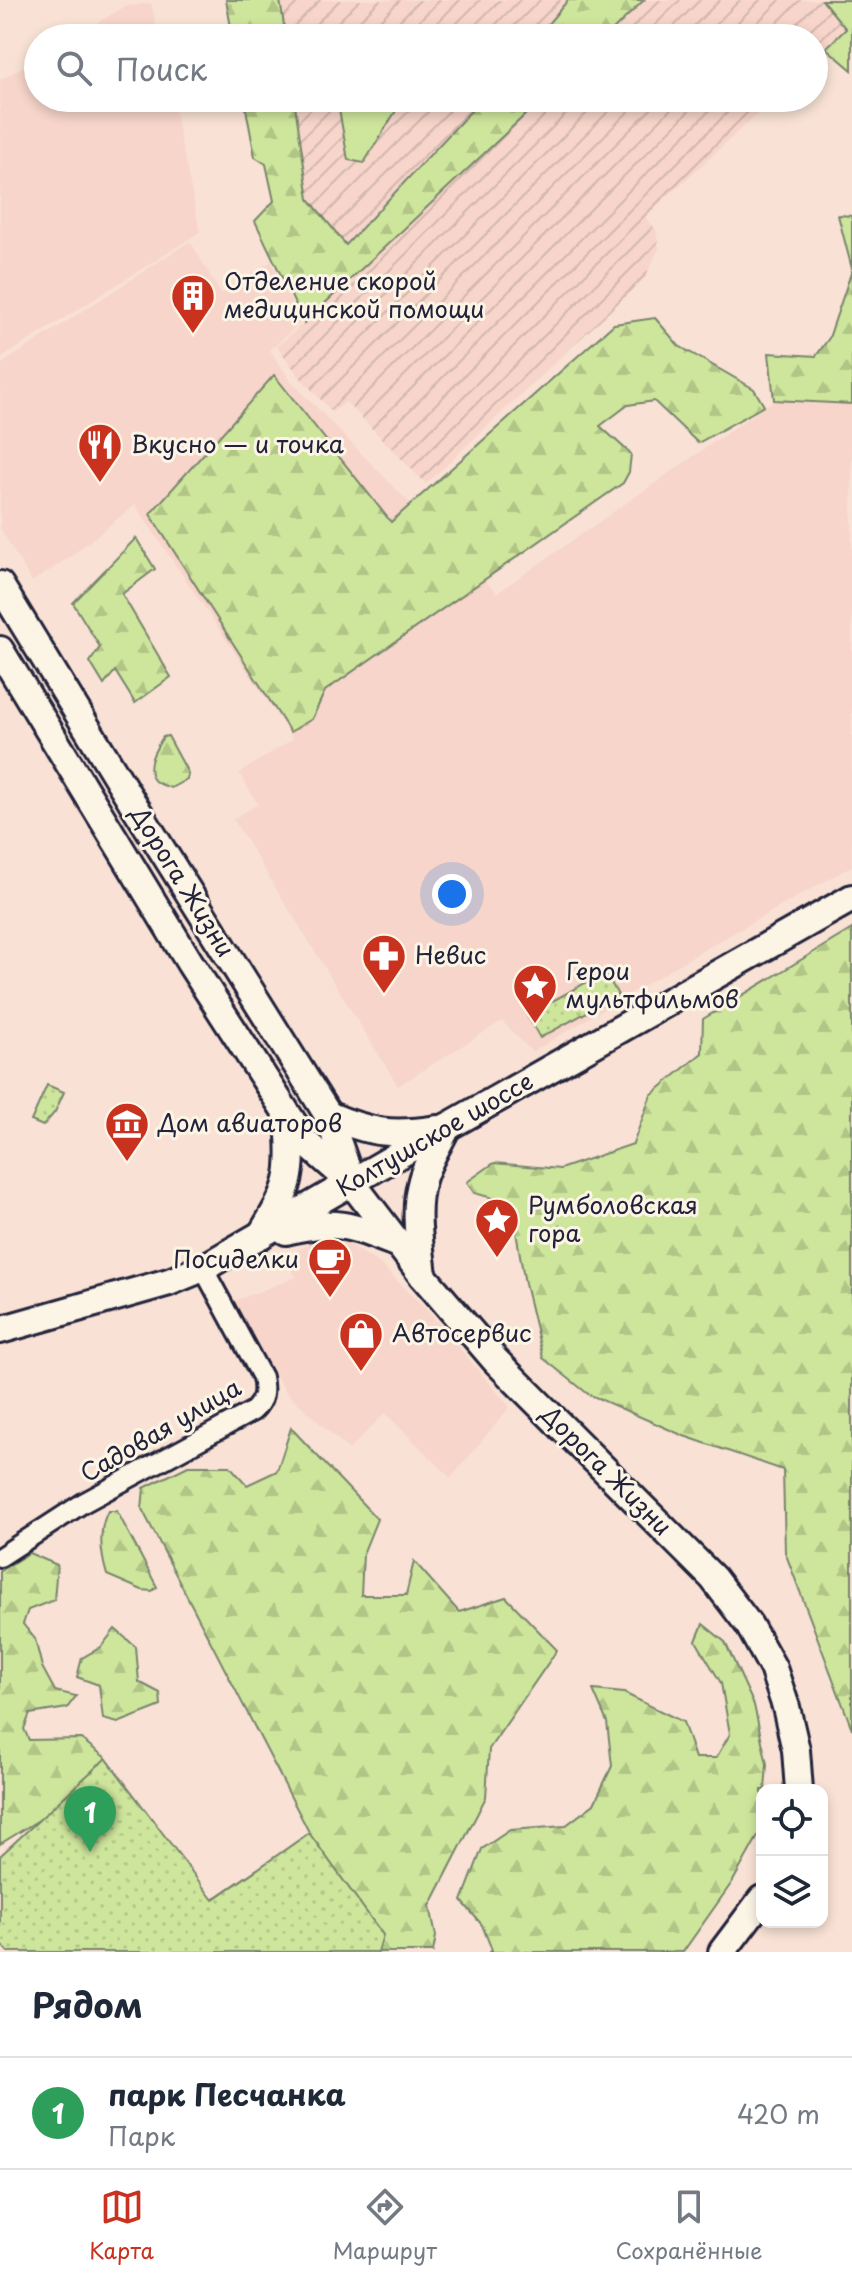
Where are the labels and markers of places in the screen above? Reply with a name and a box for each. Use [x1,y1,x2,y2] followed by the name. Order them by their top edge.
[224,262,485,326] place label: Отделение скорой медицинской помощи
[169,272,217,335] building icon: Отделение скорой медицинской помощи
[76,421,124,484] restaurant icon: Вкусно — и точка
[131,425,344,461] place label: Вкусно — и точка
[360,932,408,995] pharmacy icon: Невис
[415,936,486,972] place label: Невис
[566,952,739,1016] place label: Герои мультфильмов
[511,962,559,1025] place icon: Герои мультфильмов
[103,1100,151,1163] museum icon: Дом авиаторов
[157,1104,342,1140] place label: Дом авиаторов
[528,1186,698,1250] place label: Румболовская гора
[473,1196,521,1259] place icon: Румболовская гора
[306,1236,354,1299] cafe icon: Посиделки
[173,1240,299,1276] place label: Посиделки
[337,1310,385,1373] shop icon: Автосервис
[392,1314,532,1350] place label: Автосервис
[64,1786,116,1852] pin: 1

